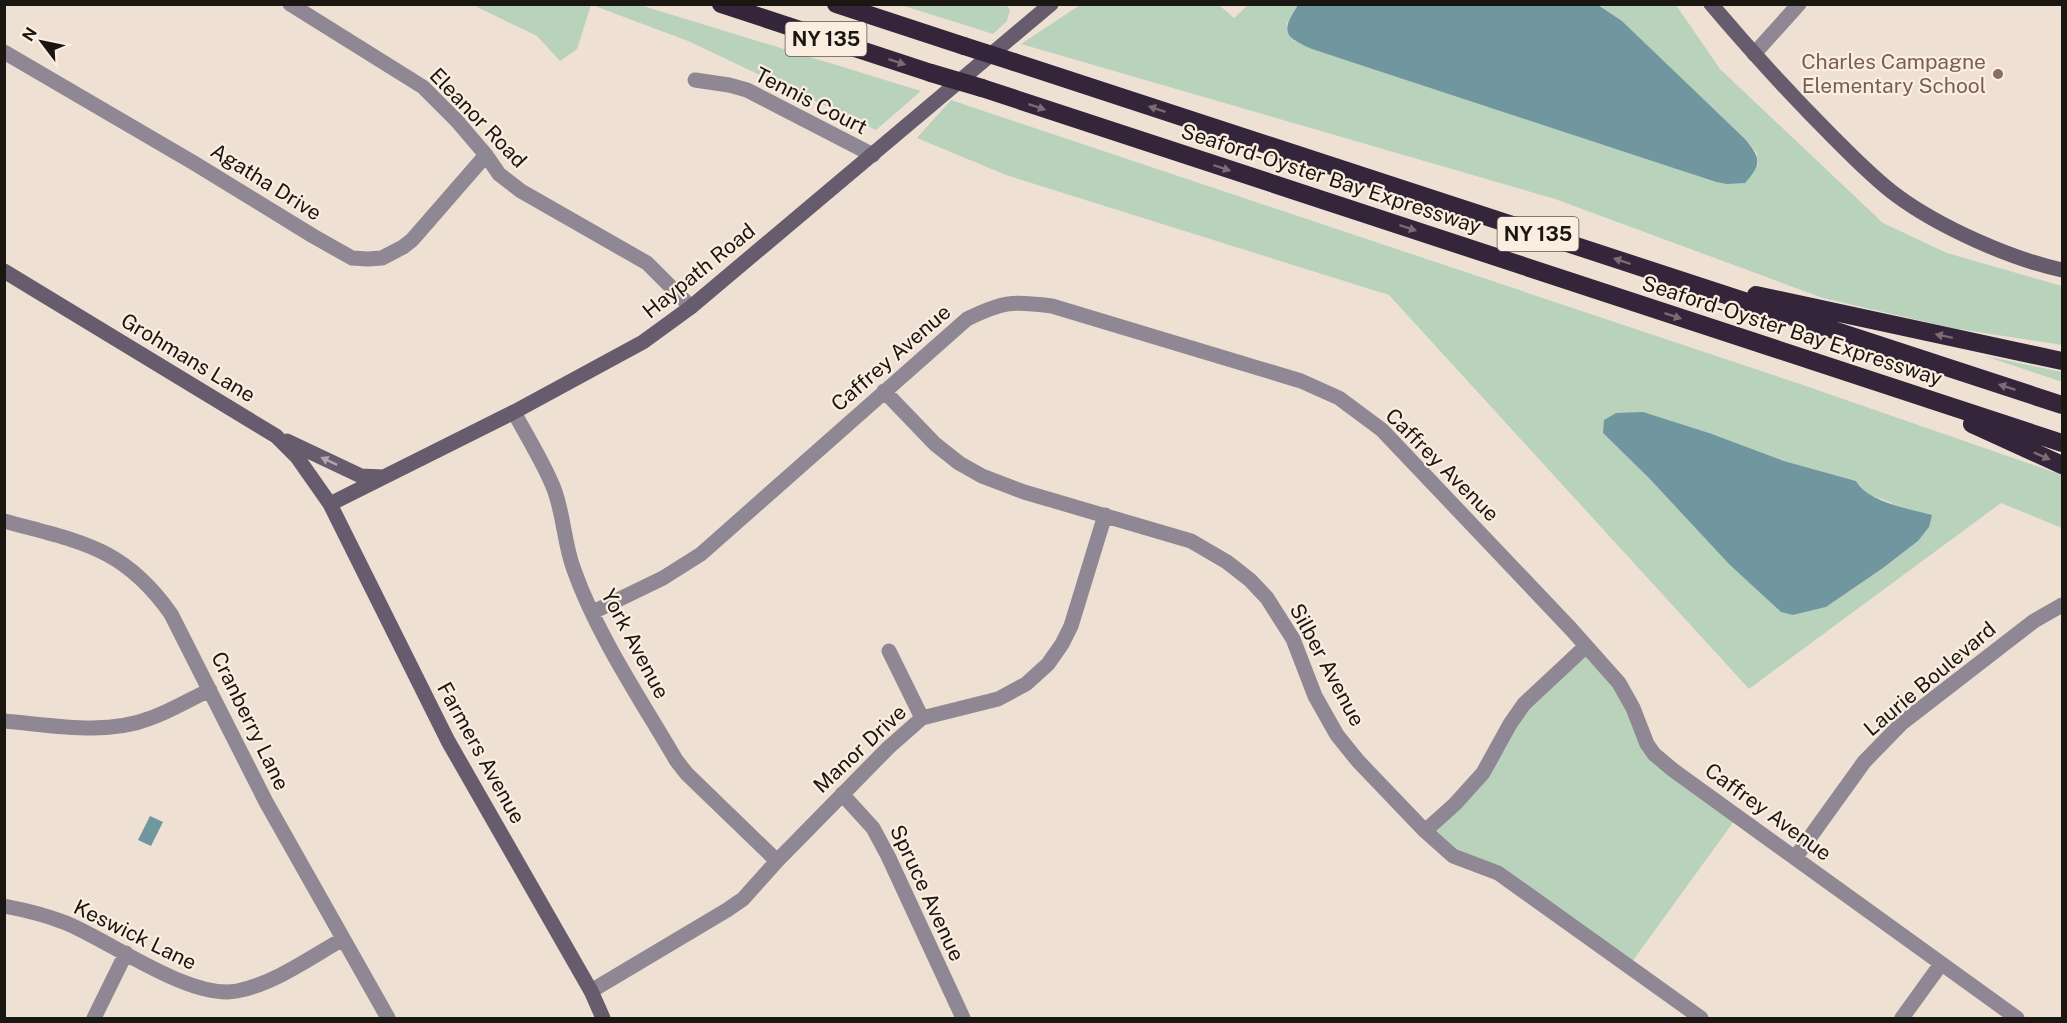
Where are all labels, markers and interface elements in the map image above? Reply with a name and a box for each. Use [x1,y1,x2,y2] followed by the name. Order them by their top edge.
[12,12,72,72] north arrow
[786,22,866,56] road number: NY 135
[18,24,41,45] text: N
[1801,49,1986,98] place label: Charles Campagne Elementary School
[888,57,906,67] one-way arrow
[751,62,872,140] street label: Tennis Court
[425,63,532,173] street label: Eleanor Road
[1991,67,2005,81] marker: Charles Campagne Elementary School
[1028,102,1046,112] one-way arrow
[1148,103,1166,113] one-way arrow
[1178,118,1484,239] street label: Seaford-Oyster Bay Expressway
[206,138,326,225] street label: Agatha Drive
[1213,163,1231,173] one-way arrow
[1498,217,1578,251] road number: NY 135
[638,218,760,323] street label: Haypath Road
[1399,224,1417,234] one-way arrow
[1613,256,1631,266] one-way arrow
[1639,270,1945,391] street label: Seaford-Oyster Bay Expressway
[826,299,955,416] street label: Caffrey Avenue
[117,308,260,407] street label: Grohmans Lane
[1664,311,1682,321] one-way arrow
[1934,331,1953,340] one-way arrow
[1998,382,2016,391] one-way arrow
[1381,403,1504,526] street label: Caffrey Avenue
[2034,451,2052,461] one-way arrow
[320,456,337,465] one-way arrow
[596,585,675,703] street label: York Avenue
[1285,599,1370,730] street label: Silber Avenue
[1859,616,2001,741] street label: Laurie Boulevard
[206,648,295,794] street label: Cranberry Lane
[432,678,531,828] street label: Farmers Avenue
[808,699,911,798] street label: Manor Drive
[1700,757,1836,866] street label: Caffrey Avenue
[885,821,970,965] street label: Spruce Avenue
[70,894,201,975] street label: Keswick Lane

